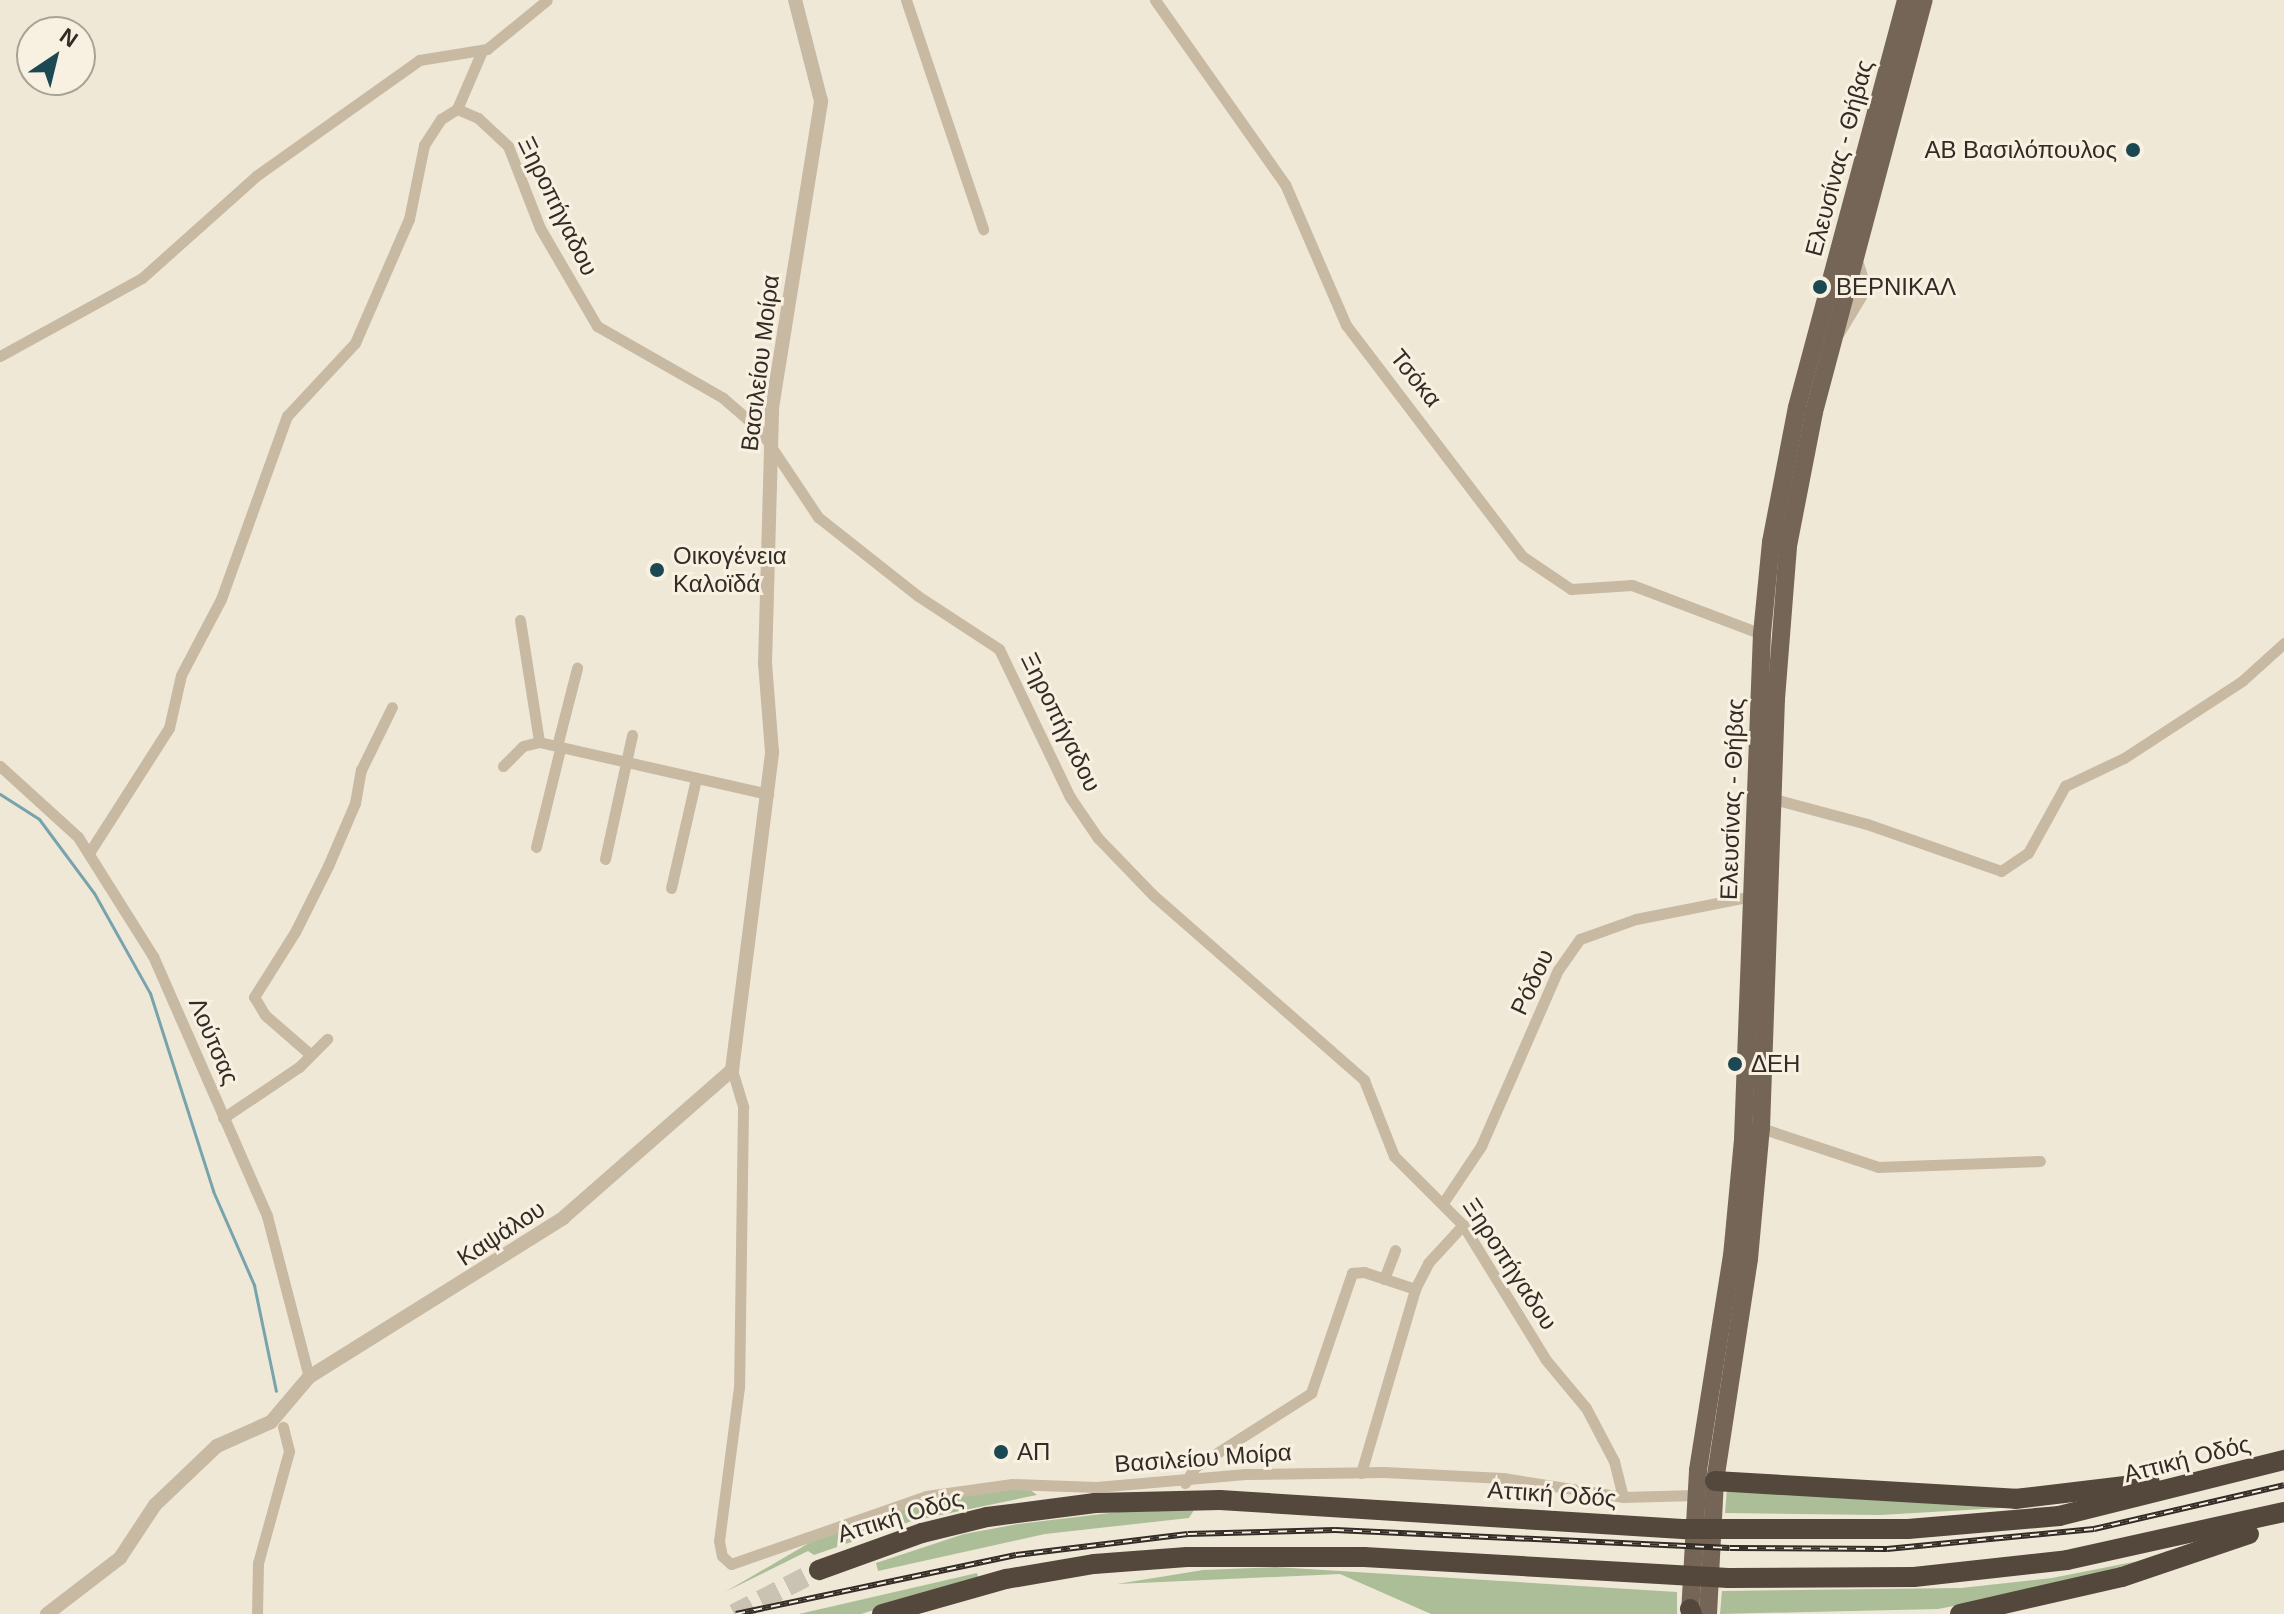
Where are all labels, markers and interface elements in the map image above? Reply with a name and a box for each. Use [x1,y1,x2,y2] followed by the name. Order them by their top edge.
[16,16,96,96] north arrow
[55,23,83,52] text: N
[1799,57,1879,259] street label: Ελευσίνας - Θήβας
[512,132,604,280] street label: Ξηροπήγαδου
[1924,136,2117,164] place label: ΑΒ Βασιλόπουλος
[2124,141,2142,159] marker: ΑΒ Βασιλόπουλος
[735,273,785,453] street label: Βασιλείου Μοίρα
[1836,273,1956,301] place label: ΒΕΡΝΙΚΑΛ
[1811,278,1829,296] marker: ΒΕΡΝΙΚΑΛ
[1384,343,1448,413] street label: Τσόκα
[673,542,787,598] place label: Οικογένεια Καλοϊδά
[648,561,666,579] marker: Οικογένεια Καλοϊδά
[1015,648,1107,796] street label: Ξηροπήγαδου
[1714,698,1750,900] street label: Ελευσίνας - Θήβας
[1504,945,1560,1019] street label: Ρόδου
[183,993,245,1089] street label: Λούτσας
[1751,1050,1800,1078] place label: ΔΕΗ
[1726,1055,1744,1073] marker: ΔΕΗ
[1457,1193,1563,1335] street label: Ξηροπήγαδου
[452,1194,550,1272] street label: Καψάλου
[2121,1429,2253,1489] street label: Αττική Οδός
[1114,1437,1292,1479] street label: Βασιλείου Μοίρα
[1017,1438,1050,1466] place label: ΑΠ
[992,1443,1010,1461] marker: ΑΠ
[1487,1475,1617,1513] street label: Αττική Οδός
[834,1483,966,1549] street label: Αττική Οδός

